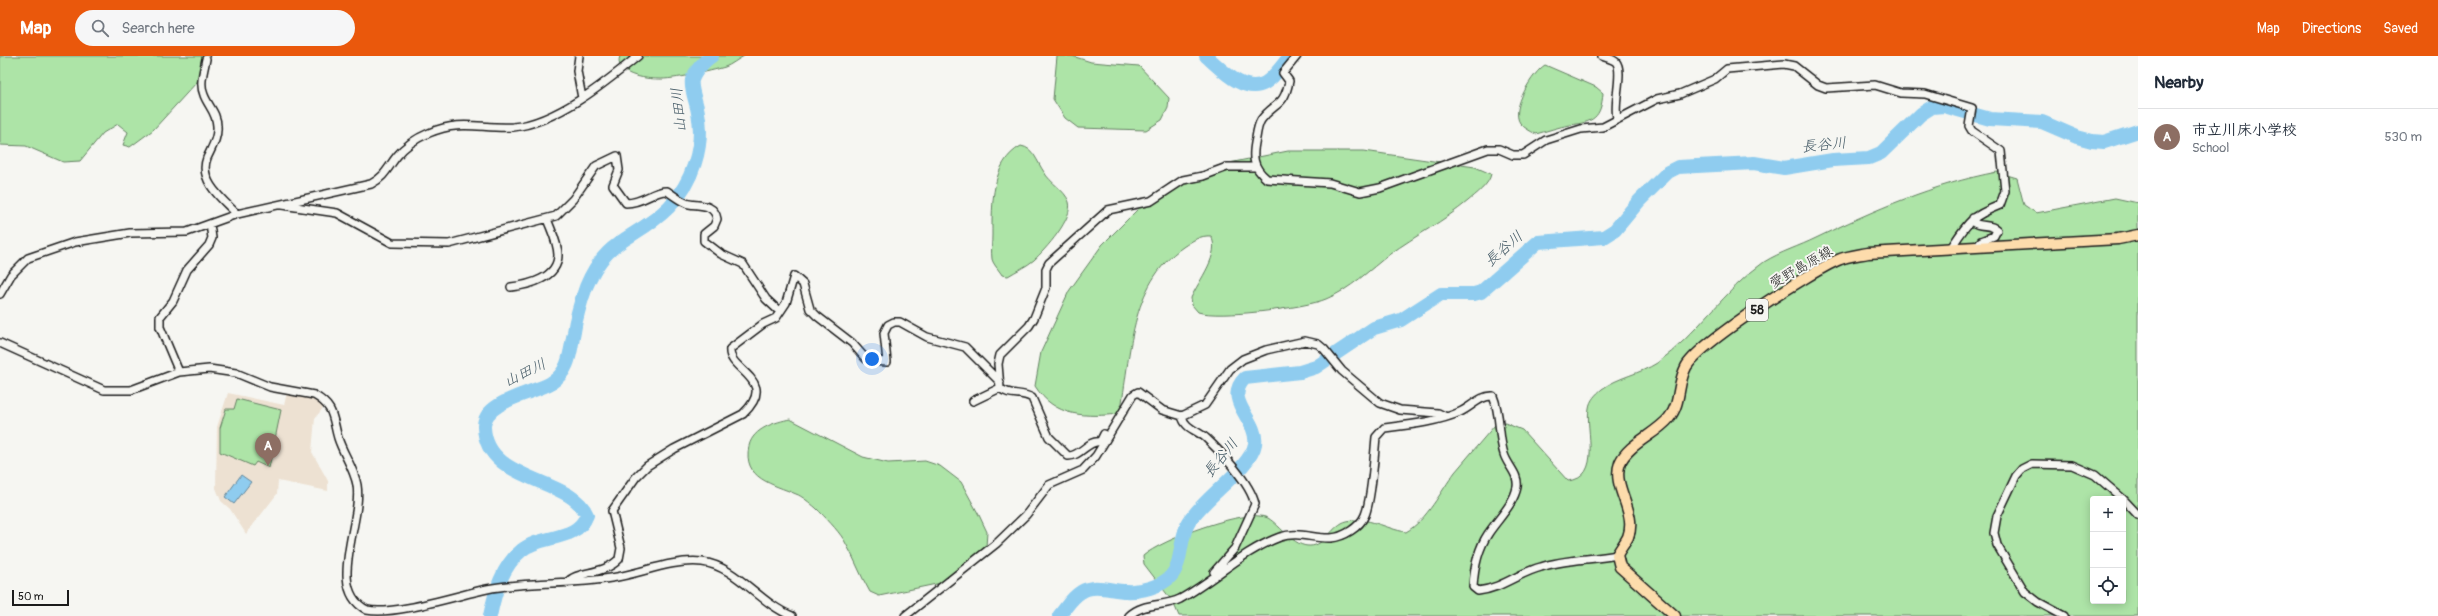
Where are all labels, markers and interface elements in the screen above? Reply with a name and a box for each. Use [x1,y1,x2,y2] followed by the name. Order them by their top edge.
[75,10,355,46] search box
[20,16,51,40] text: Map
[89,17,111,39] icon: search
[121,19,195,38] text: Search here
[2257,20,2280,37] text: Map
[2302,20,2361,37] text: Directions
[2383,20,2418,37] text: Saved
[2154,72,2203,93] text: Nearby
[667,87,691,133] water label: 山田川
[2192,121,2297,140] text: 市立川床小学校
[2163,129,2171,145] text: A
[2384,129,2422,145] text: 530 m
[1801,133,1847,157] water label: 長谷川
[2192,140,2229,156] text: School
[1481,227,1527,271] water label: 長谷川
[1766,242,1836,292] street label: 愛野島原線
[1746,299,1768,321] road number: 58
[862,349,882,369] your location
[501,355,549,391] water label: 山田川
[255,433,281,466] pin: A
[1199,435,1243,481] water label: 長谷川
[2090,496,2126,604] map controls
[2090,496,2126,532] button: +
[2090,532,2126,568] button: −
[2090,568,2126,604] button: locate
[12,588,69,607] scale bar
[18,590,44,603] text: 50 m

